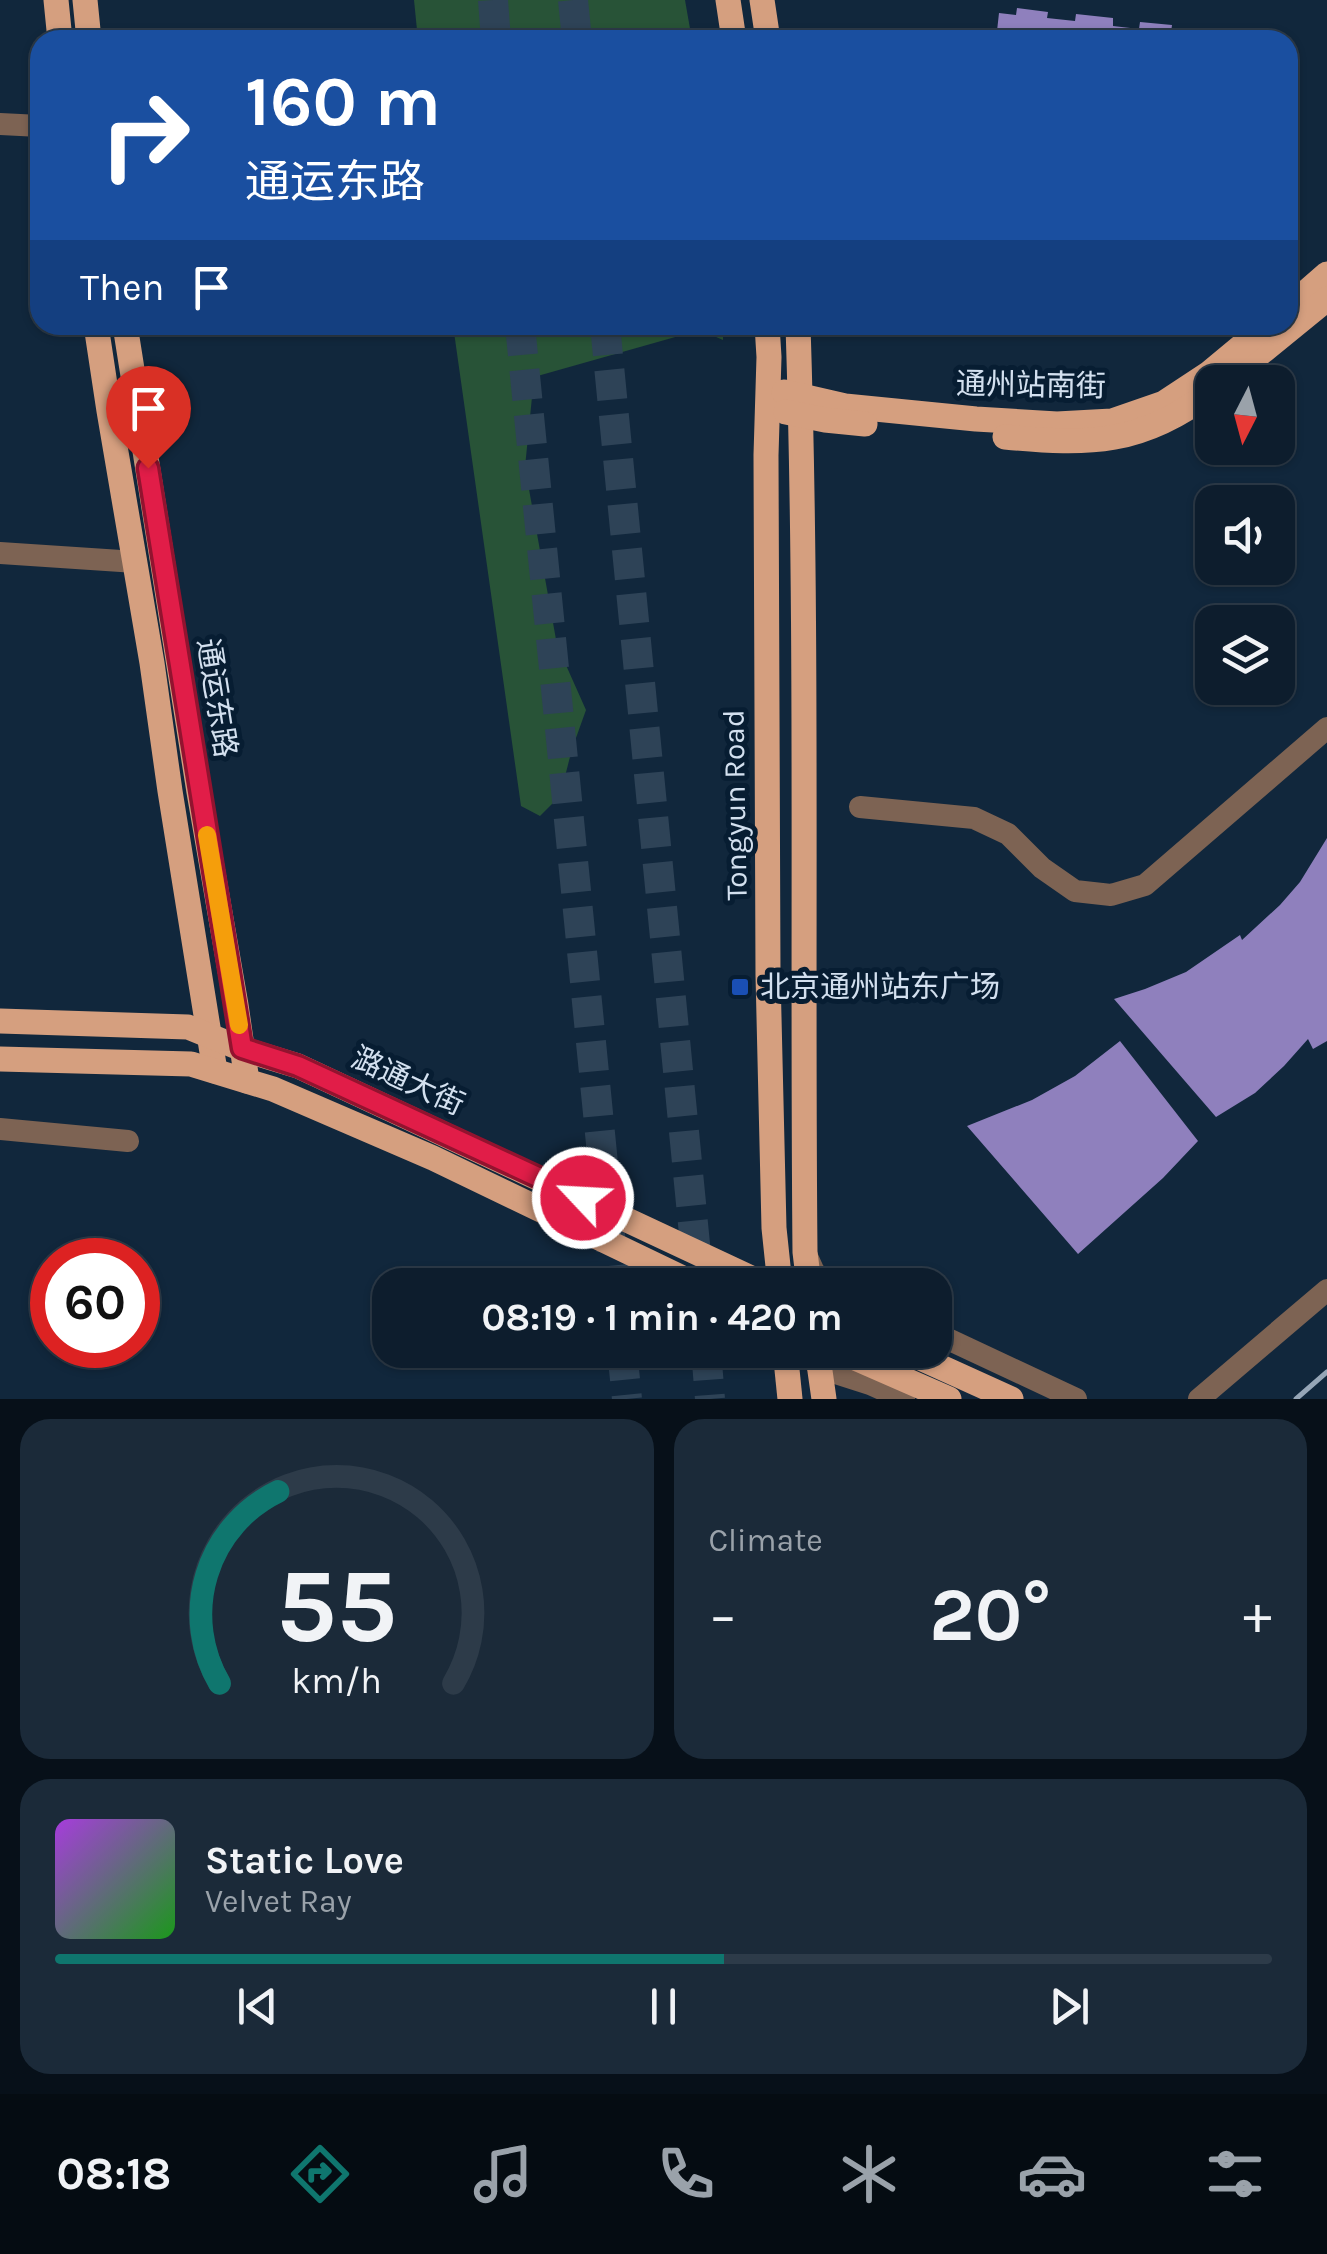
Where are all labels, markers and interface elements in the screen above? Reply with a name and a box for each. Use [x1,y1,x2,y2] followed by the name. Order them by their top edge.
[245,61,441,143] text: 160 m
[80,70,210,200] icon: right
[245,156,425,208] text: 通运东路
[184,260,239,315] icon: arrive
[80,265,164,310] text: Then
[1195,365,1295,465] north arrow
[1195,365,1295,705] map controls
[106,366,191,469] pin
[956,366,1106,404] street label: 通州站南街
[121,381,176,436] icon: arrive
[1195,485,1295,585] button: sound
[1195,605,1295,705] button: layers
[190,636,244,760] street label: 通运东路
[715,709,755,901] street label: Tongyun Road
[760,969,1000,1005] place label: 北京通州站东广场
[729,976,751,998] marker: 北京通州站东广场
[346,1039,470,1123] street label: 潞通大街
[531,1146,635,1250] position arrow
[30,1238,160,1368] speed limit sign: 60
[481,1295,843,1340] text: 08:19 · 1 min · 420 m
[709,1522,823,1559] text: Climate
[276,1546,397,1667] text: 55
[929,1571,1051,1659] text: 20°
[709,1583,737,1647] text: −
[1243,1583,1272,1647] text: +
[291,1660,382,1702] text: km/h
[205,1838,404,1883] text: Static Love
[205,1883,352,1920] text: Velvet Ray
[230,1979,285,2034] icon: previous
[636,1979,691,2034] icon: pause
[1042,1979,1097,2034] icon: next
[285,2139,355,2209] icon: directions
[468,2139,538,2209] icon: music
[651,2139,721,2209] icon: phone
[834,2139,904,2209] icon: climate
[1017,2139,1087,2209] icon: car
[1200,2139,1270,2209] icon: filters
[57,2148,171,2200] text: 08:18

